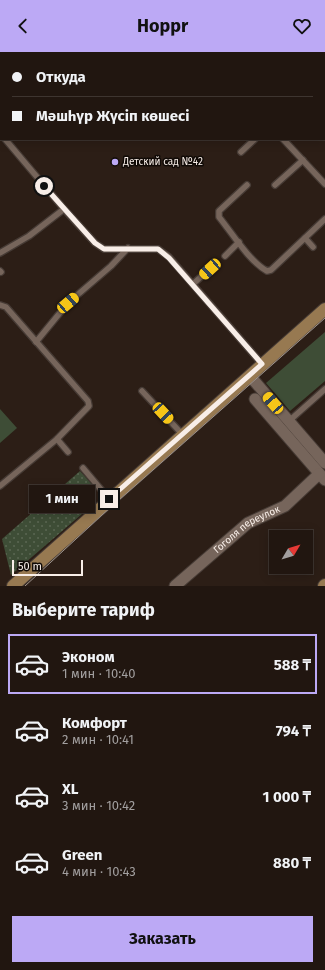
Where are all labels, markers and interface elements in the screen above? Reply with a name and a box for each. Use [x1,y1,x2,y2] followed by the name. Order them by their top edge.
[12,15,34,37] icon: back
[137,15,188,37] text: Hoppr
[291,15,313,37] icon: heart
[36,68,86,86] text: Откуда
[36,107,189,125] text: Мәшһүр Жүсіп көшесі
[122,156,203,168] place label: Детский сад №42
[110,157,120,167] marker: Детский сад №42
[35,177,53,195] route start
[197,257,223,281] car
[55,291,81,315] car
[261,390,285,416] car
[150,400,176,426] car
[29,485,95,513] callout: 1 мин
[100,490,118,508] route end
[45,491,79,506] text: 1 мин
[211,503,283,556] street label: Гоголя переулок
[269,530,313,574] north arrow
[269,530,313,574] map controls
[12,558,83,577] scale bar
[18,560,42,573] text: 50 m
[12,599,155,621] text: Выберите тариф
[14,646,50,682] icon: car
[62,648,115,666] text: Эконом
[274,656,311,674] text: 588 ₸
[62,666,135,681] text: 1 мин · 10:40
[14,712,50,748] icon: car
[62,714,127,732] text: Комфорт
[276,722,311,740] text: 794 ₸
[62,732,134,747] text: 2 мин · 10:41
[14,778,50,814] icon: car
[62,780,78,798] text: XL
[262,788,311,806] text: 1 000 ₸
[62,798,135,813] text: 3 мин · 10:42
[14,844,50,880] icon: car
[62,846,102,864] text: Green
[273,854,311,872] text: 880 ₸
[62,864,136,879] text: 4 мин · 10:43
[12,916,313,962] button: Заказать

